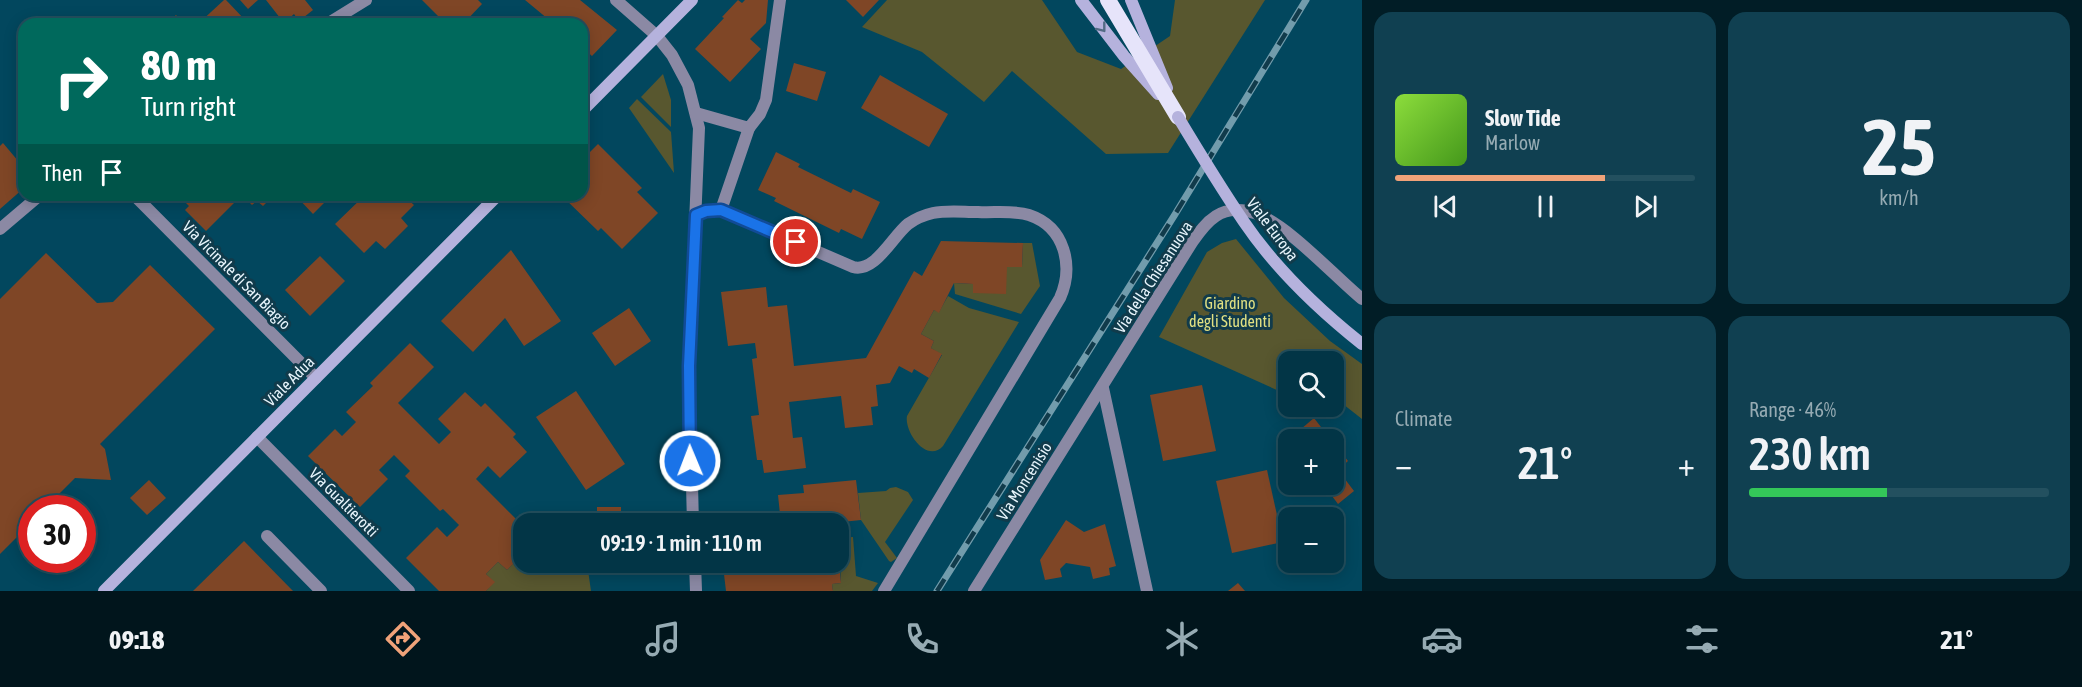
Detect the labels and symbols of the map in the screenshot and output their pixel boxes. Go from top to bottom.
one-way arrow [1095,21,1106,32]
street label: Viale Europa [1243,194,1303,265]
pin [770,216,821,267]
street label: Via Vicinale di San Biagio [179,217,295,333]
street label: Via della Chiesanuova [1110,218,1196,336]
park label: Giardino degli Studenti [1189,294,1271,331]
street label: Viale Adua [260,352,318,410]
position arrow [658,429,722,493]
street label: Via Moncenisio [993,439,1055,523]
street label: Via Gualtierotti [306,464,382,540]
speed limit sign: 30 [18,495,96,573]

